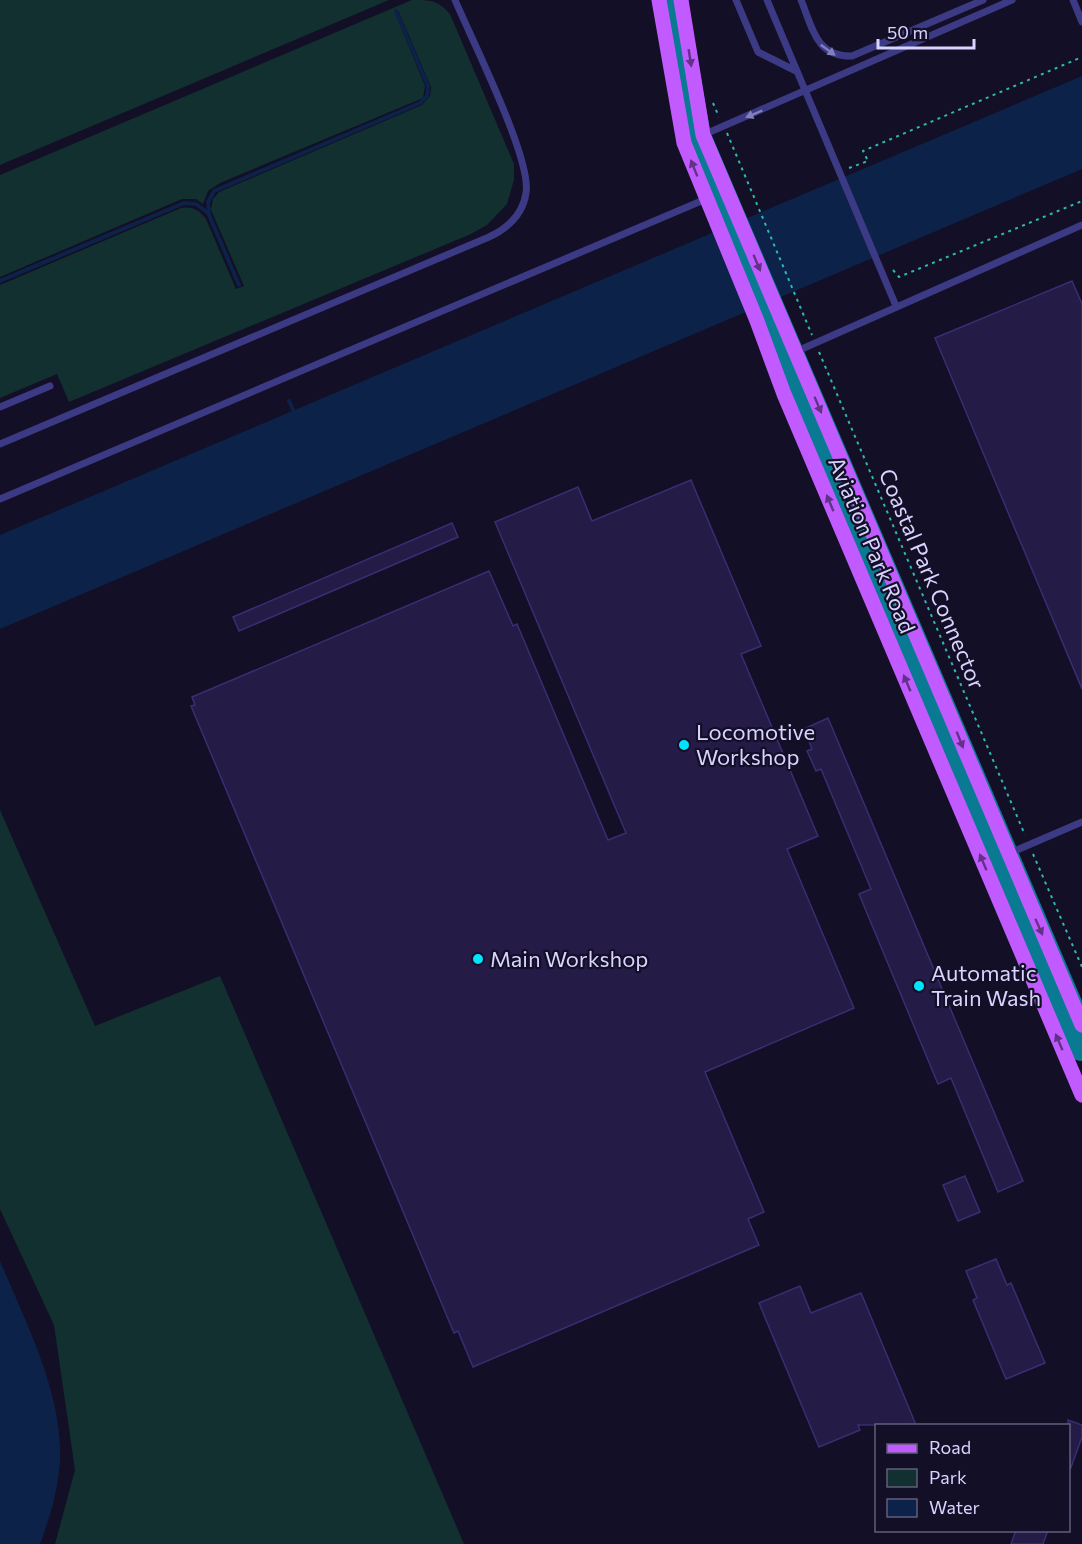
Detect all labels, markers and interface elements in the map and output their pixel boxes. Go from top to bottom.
scale bar [878,12,974,50]
text: 50 m [887,21,928,43]
one-way arrow [820,44,836,56]
one-way arrow [686,48,695,67]
one-way arrow [745,109,763,119]
one-way arrow [689,158,699,176]
one-way arrow [752,254,762,272]
one-way arrow [813,397,823,415]
street label: Aviation Park Road [823,453,922,637]
street label: Coastal Park Connector [874,464,991,693]
one-way arrow [825,494,835,512]
one-way arrow [902,674,911,691]
place label: Locomotive Workshop [696,718,815,770]
one-way arrow [955,731,965,749]
marker: Locomotive Workshop [677,738,691,752]
one-way arrow [978,854,987,871]
one-way arrow [1035,918,1044,936]
place label: Main Workshop [490,945,648,972]
marker: Main Workshop [471,952,485,966]
place label: Automatic Train Wash [931,959,1041,1011]
marker: Automatic Train Wash [912,979,926,993]
one-way arrow [1054,1032,1064,1050]
legend [875,1424,1070,1532]
text: Road [929,1436,971,1458]
text: Park [929,1466,967,1488]
text: Water [929,1496,980,1518]

